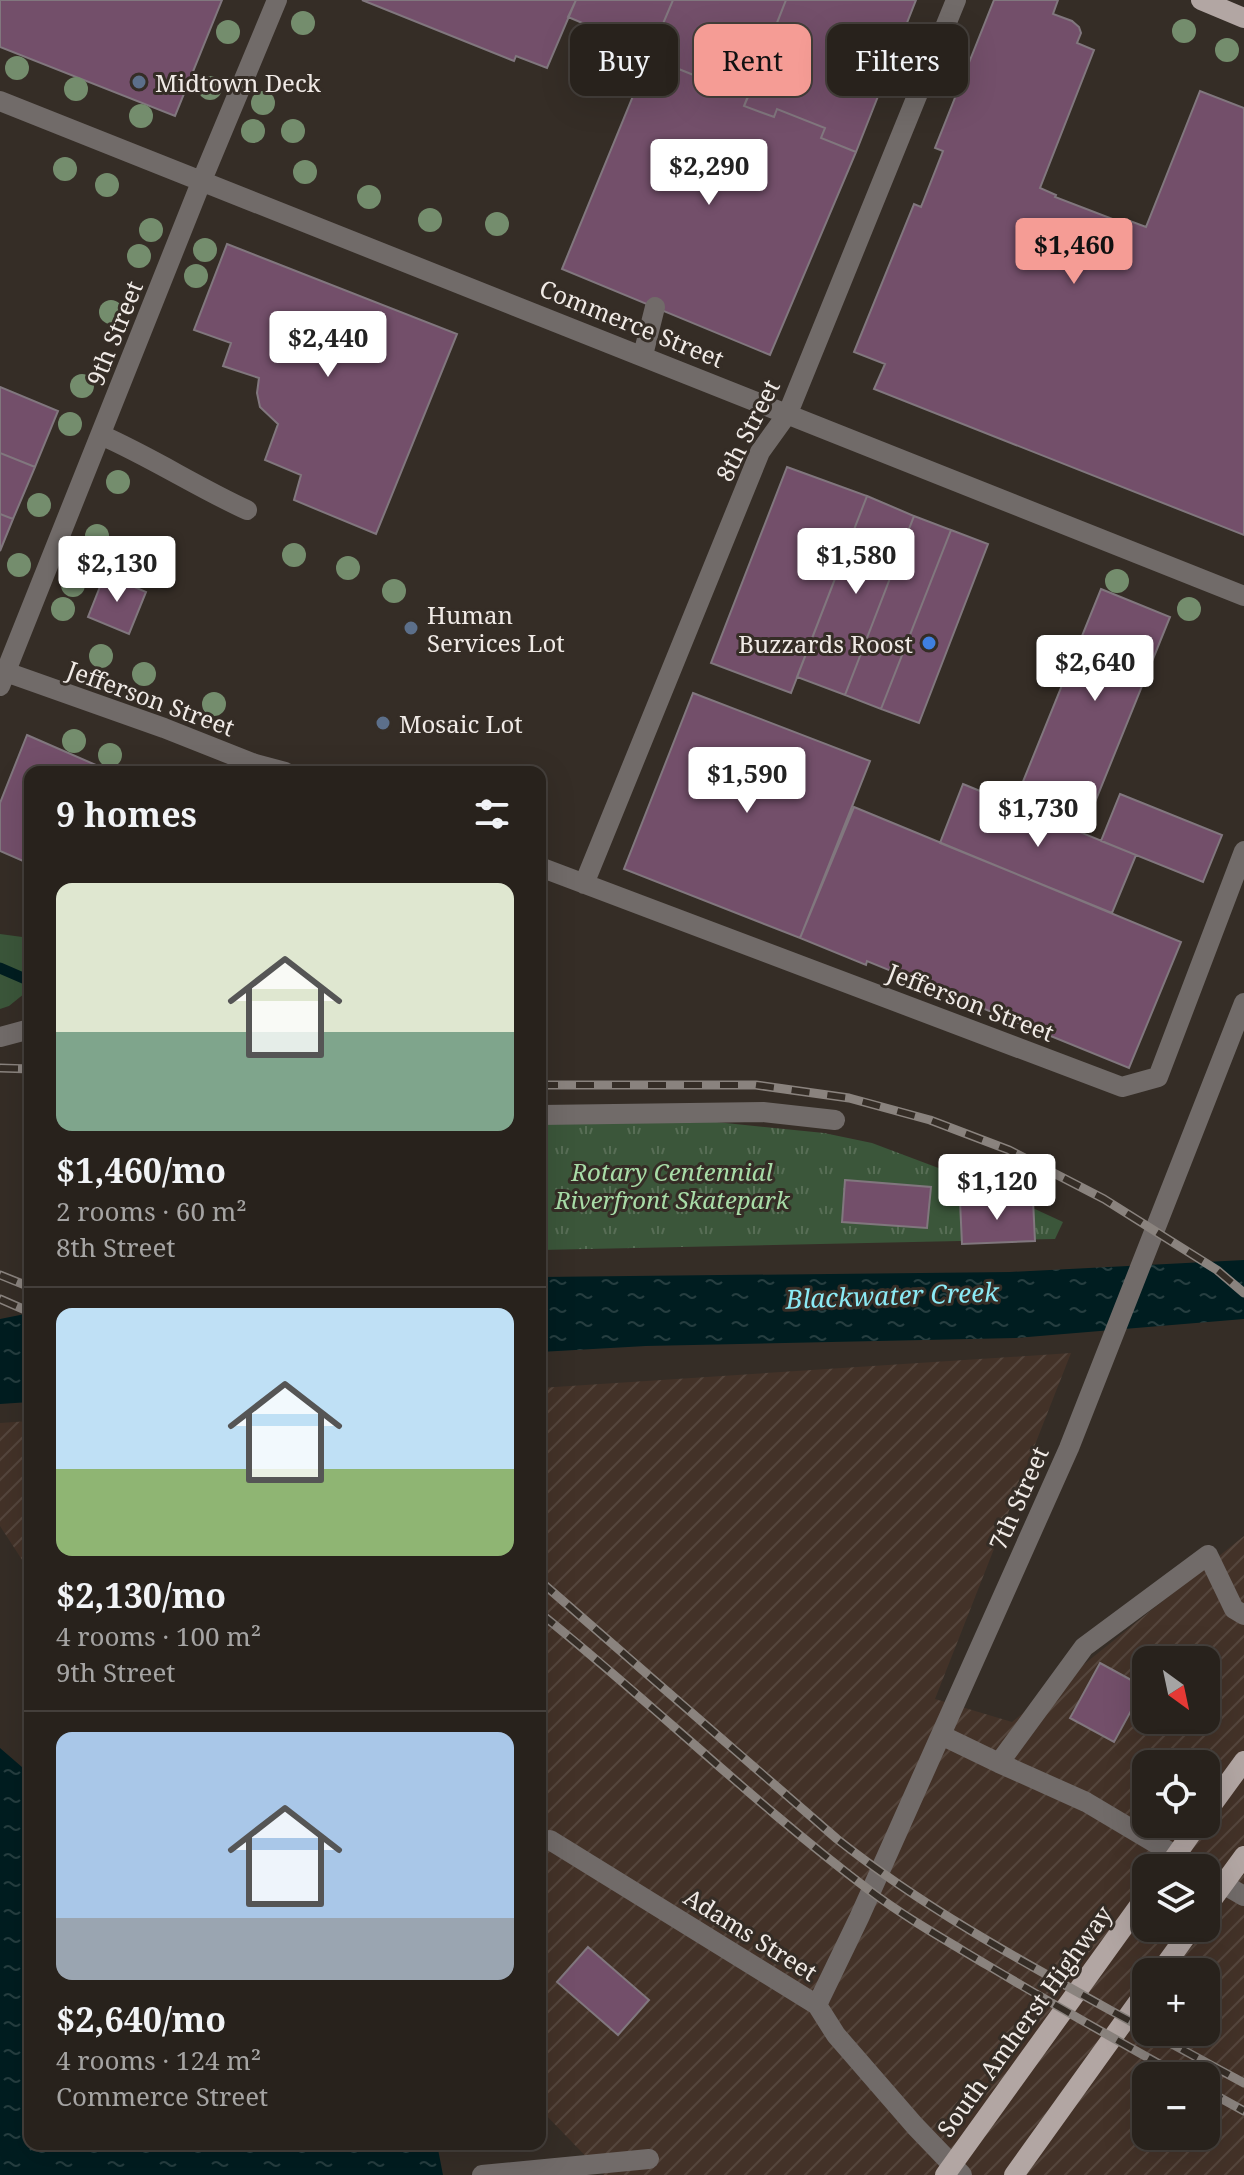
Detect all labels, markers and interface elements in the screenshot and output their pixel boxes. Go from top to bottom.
chip: Buy [570,24,678,96]
chip: Rent [694,24,811,96]
chip: Filters [827,24,968,96]
place label: Midtown Deck [155,66,322,99]
marker: Midtown Deck [130,73,148,91]
pin: $2,290 [644,139,774,207]
text: $2,290 [668,147,750,183]
pin: $1,460 [1009,218,1139,286]
text: $1,460 [1033,226,1115,262]
street label: Commerce Street [535,271,729,375]
street label: 9th Street [78,276,150,390]
pin: $2,440 [263,311,393,379]
text: $2,440 [287,319,369,355]
street label: 8th Street [707,373,787,487]
pin: $1,580 [791,528,921,596]
pin: $2,130 [52,536,182,604]
text: $1,580 [815,536,897,572]
text: $2,130 [76,544,158,580]
place label: Human Services Lot [427,598,565,659]
marker: Human Services Lot [402,619,420,637]
place label: Buzzards Roost [738,627,913,660]
marker: Buzzards Roost [920,634,938,652]
pin: $2,640 [1030,635,1160,703]
text: $2,640 [1054,643,1136,679]
street label: Jefferson Street [62,652,239,744]
place label: Mosaic Lot [399,707,523,740]
marker: Mosaic Lot [374,714,392,732]
pin: $1,590 [682,747,812,815]
text: $1,590 [706,755,788,791]
pin: $1,730 [973,781,1103,849]
text: $1,730 [997,789,1079,825]
text: 9 homes [56,791,197,837]
icon: filters [470,792,514,836]
icon: home [213,935,357,1079]
street label: Jefferson Street [882,955,1059,1049]
text: $1,460/mo [56,1147,226,1193]
pin: $1,120 [932,1154,1062,1222]
park label: Rotary Centennial Riverfront Skatepark [554,1155,791,1216]
text: $1,120 [956,1162,1038,1198]
text: 2 rooms · 60 m² [56,1193,247,1229]
text: 8th Street [56,1229,175,1265]
water label: Blackwater Creek [784,1273,1000,1317]
icon: home [213,1360,357,1504]
street label: 7th Street [980,1441,1056,1555]
text: $2,130/mo [56,1572,226,1618]
text: 4 rooms · 100 m² [56,1618,261,1654]
north arrow [1132,1646,1220,1734]
map controls [1132,1646,1220,2150]
text: 9th Street [56,1654,175,1690]
button: locate [1132,1750,1220,1838]
icon: home [213,1784,357,1928]
button: layers [1132,1854,1220,1942]
street label: Adams Street [678,1880,824,1988]
street label: South Amherst Highway [929,1898,1120,2143]
button: + [1132,1958,1220,2046]
text: $2,640/mo [56,1996,226,2042]
text: 4 rooms · 124 m² [56,2042,261,2078]
button: − [1132,2062,1220,2150]
text: Commerce Street [56,2078,268,2114]

